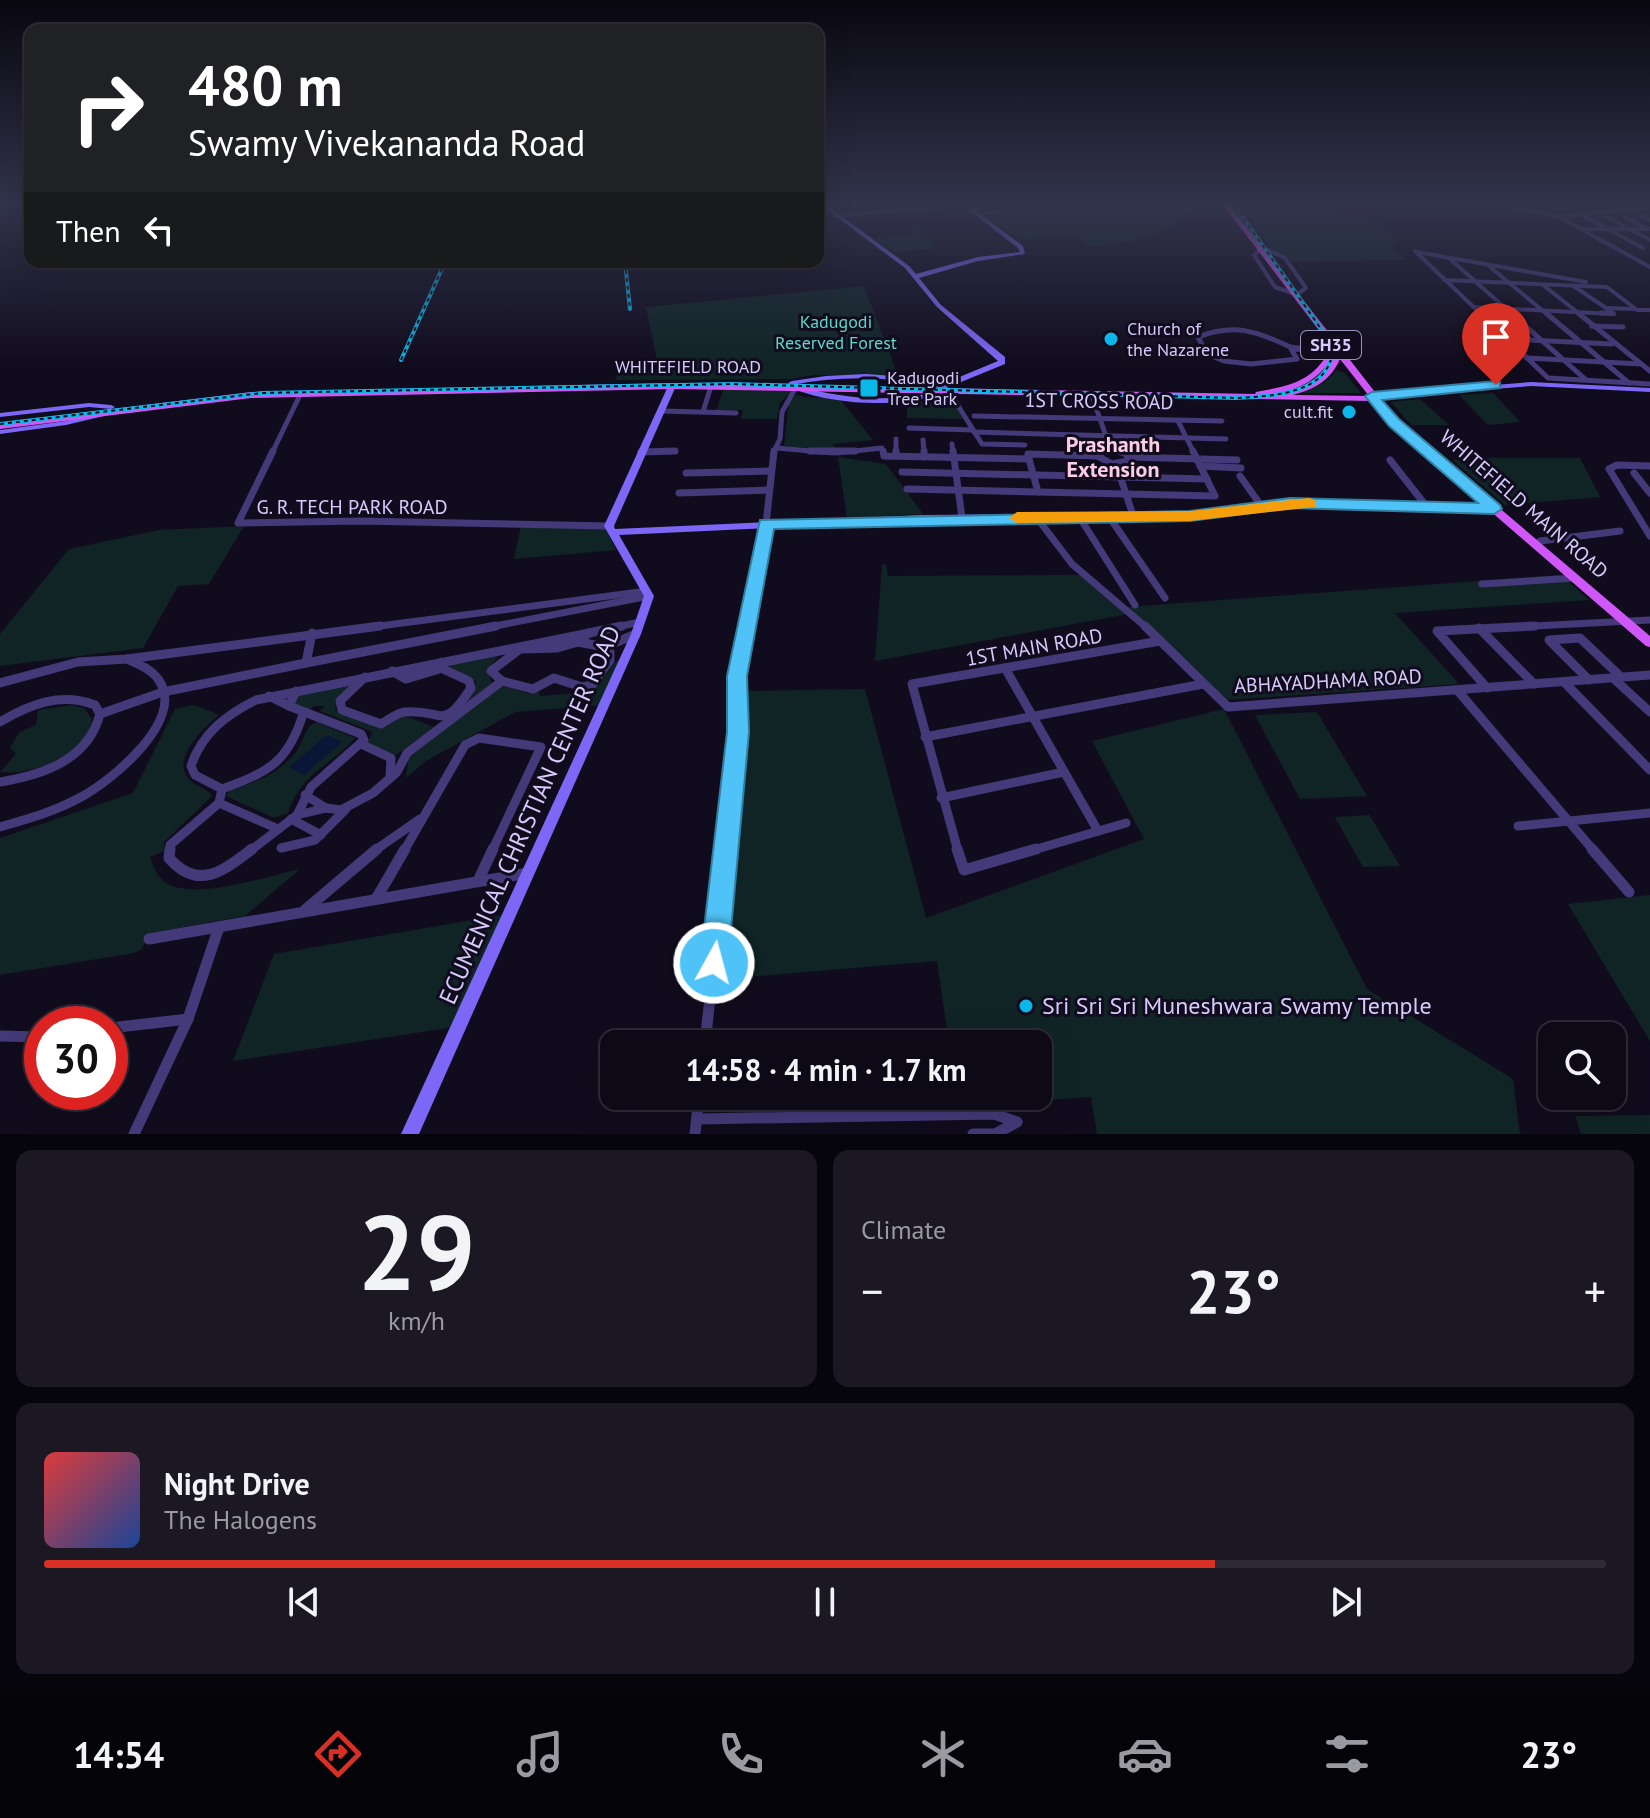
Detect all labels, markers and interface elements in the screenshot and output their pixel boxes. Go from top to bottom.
text: 480 m [188,49,343,121]
icon: right [56,56,160,160]
text: Swamy Vivekananda Road [188,119,585,166]
icon: left [137,208,181,252]
text: Then [56,211,121,250]
pin [1462,303,1530,385]
park label: Kadugodi Reserved Forest [775,310,897,354]
icon: arrive [1474,315,1518,359]
place label: Church of the Nazarene [1127,317,1229,361]
marker: Church of the Nazarene [1102,330,1120,348]
road number: SH35 [1301,331,1361,359]
street label: WHITEFIELD ROAD [615,355,761,378]
place label: Kadugodi Tree Park [887,366,960,410]
marker: Kadugodi Tree Park [858,377,880,399]
street label: 1ST CROSS ROAD [1024,387,1174,415]
place label: cult.fit [1284,400,1333,423]
marker: cult.fit [1340,403,1358,421]
street label: WHITEFIELD MAIN ROAD [1435,424,1613,584]
district label: Prashanth Extension [1066,430,1160,483]
street label: G. R. TECH PARK ROAD [256,494,448,520]
street label: ECUMENICAL CHRISTIAN CENTER ROAD [432,621,627,1009]
street label: 1ST MAIN ROAD [964,622,1104,672]
street label: ABHAYADHAMA ROAD [1233,663,1423,699]
position arrow [672,921,756,1005]
place label: Sri Sri Sri Muneshwara Swamy Temple [1042,990,1432,1021]
marker: Sri Sri Sri Muneshwara Swamy Temple [1017,997,1035,1015]
speed limit sign: 30 [24,1006,128,1110]
map controls [1538,1022,1626,1110]
button: search [1538,1022,1626,1110]
text: 14:58 · 4 min · 1.7 km [685,1050,967,1089]
text: 29 [358,1184,475,1319]
text: Climate [861,1213,946,1246]
text: 23° [1186,1252,1281,1330]
text: − [861,1262,883,1319]
text: + [1584,1262,1606,1319]
text: km/h [388,1304,445,1337]
text: Night Drive [164,1464,310,1503]
text: The Halogens [164,1503,317,1536]
icon: previous [282,1580,326,1624]
icon: pause [803,1580,847,1624]
icon: next [1324,1580,1368,1624]
icon: directions [310,1726,366,1782]
icon: music [512,1726,568,1782]
icon: phone [713,1726,769,1782]
icon: climate [915,1726,971,1782]
icon: car [1117,1726,1173,1782]
icon: filters [1319,1726,1375,1782]
text: 14:54 [73,1731,164,1778]
text: 23° [1520,1731,1577,1778]

